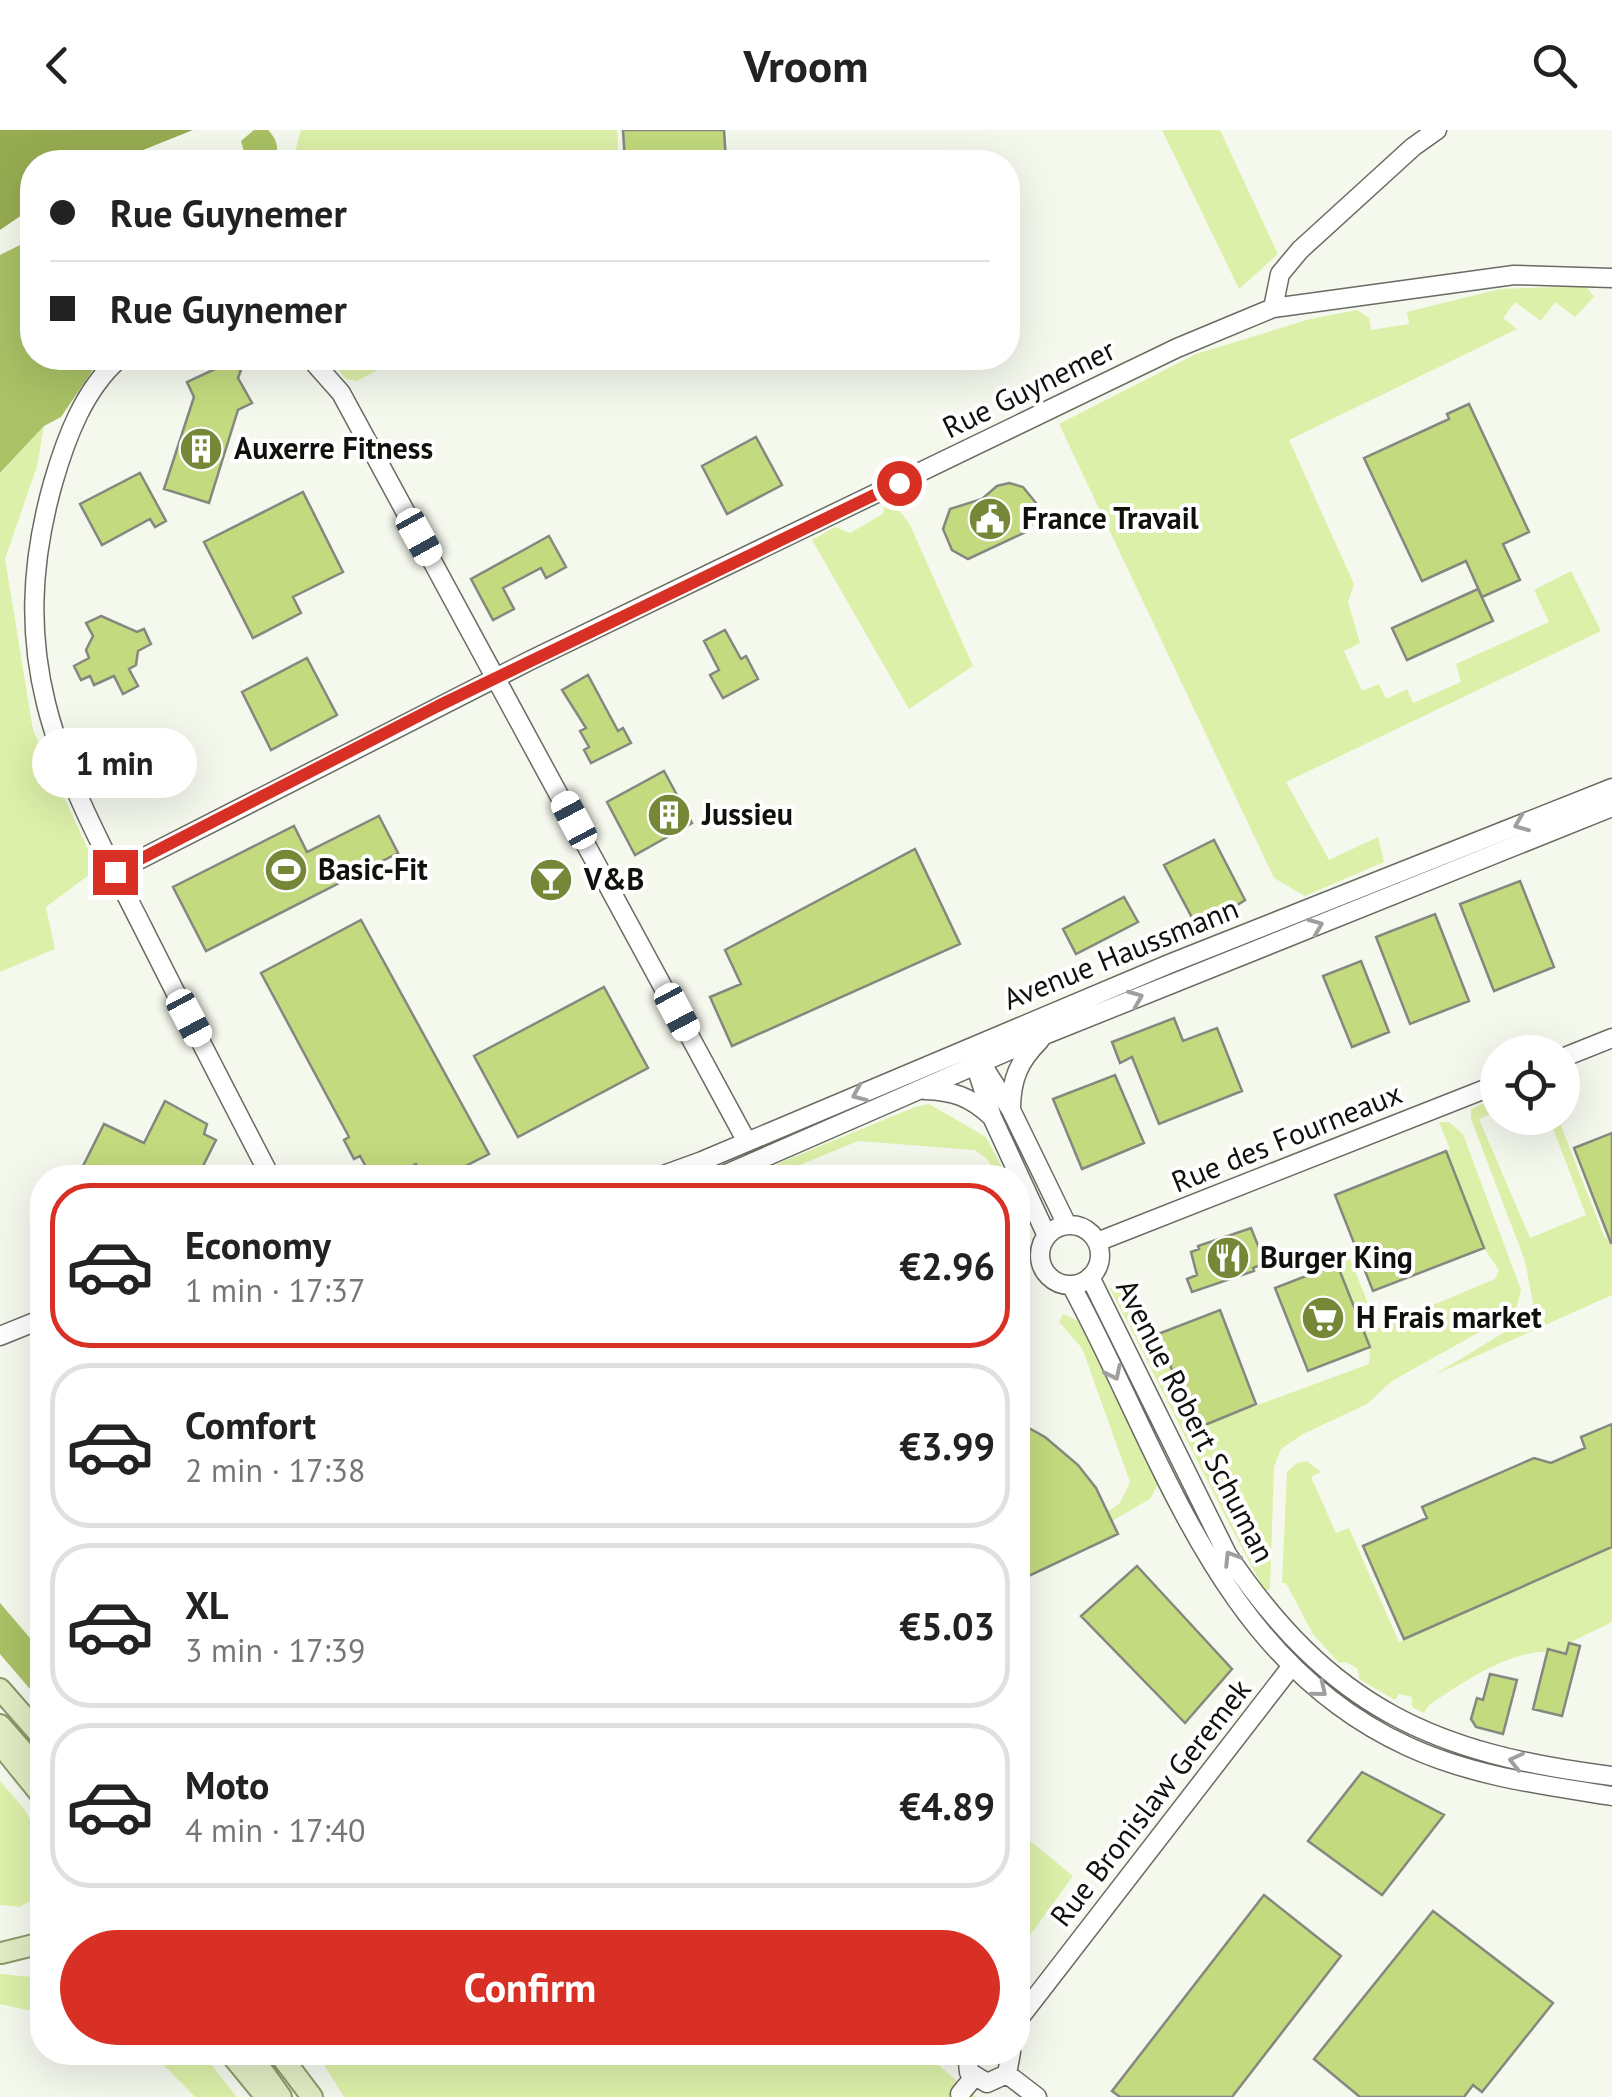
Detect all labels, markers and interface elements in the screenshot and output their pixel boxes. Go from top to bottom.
text: Vroom [744,36,868,94]
icon: back [30,38,85,93]
icon: search [1527,38,1582,93]
text: Rue Guynemer [110,188,347,237]
text: Rue Guynemer [110,284,347,333]
street label: Rue Guynemer [936,329,1121,446]
building icon: Auxerre Fitness [178,426,224,472]
place label: Auxerre Fitness [234,428,433,467]
route start [877,461,922,506]
public building icon: France Travail [967,496,1013,542]
place label: France Travail [1022,498,1199,537]
car [391,503,447,571]
callout: 1 min [32,727,198,797]
text: 1 min [75,742,154,784]
car [547,786,601,854]
building icon: Jussieu [646,792,692,838]
place label: Jussieu [701,794,793,833]
one-way arrow [1514,813,1531,833]
sports icon: Basic-Fit [263,847,309,893]
place label: Basic-Fit [318,849,428,888]
route end [93,850,138,895]
bar icon: V&B [528,857,574,903]
place label: V&B [583,859,644,898]
street label: Avenue Haussmann [997,888,1244,1018]
one-way arrow [1306,917,1324,937]
car [650,978,704,1046]
car [162,984,216,1052]
one-way arrow [1126,989,1144,1009]
map controls [1480,1035,1580,1135]
button: locate [1480,1035,1580,1135]
street label: Rue des Fourneaux [1166,1073,1407,1201]
one-way arrow [851,1082,869,1102]
text: Economy [185,1220,331,1269]
icon: car [65,1221,155,1311]
restaurant icon: Burger King [1205,1235,1251,1281]
place label: Burger King [1260,1237,1413,1276]
text: €2.96 [899,1241,995,1290]
text: 1 min · 17:37 [185,1269,365,1311]
street label: Avenue Robert Schuman [1108,1272,1285,1568]
supermarket icon: H Frais market [1300,1295,1346,1341]
place label: H Frais market [1356,1297,1542,1336]
one-way arrow [1102,1363,1122,1381]
text: Comfort [185,1400,316,1449]
icon: car [65,1401,155,1491]
text: €3.99 [899,1421,995,1470]
text: 2 min · 17:38 [185,1449,365,1491]
one-way arrow [1224,1551,1243,1569]
text: XL [185,1580,229,1629]
icon: car [65,1581,155,1671]
text: €5.03 [899,1601,995,1650]
text: 3 min · 17:39 [185,1629,365,1671]
street label: Rue Bronislaw Geremek [1041,1670,1259,1934]
one-way arrow [1309,1678,1327,1696]
one-way arrow [1508,1752,1525,1773]
text: Moto [185,1760,269,1809]
icon: car [65,1761,155,1851]
text: €4.89 [899,1781,995,1830]
text: 4 min · 17:40 [185,1809,365,1851]
button: Confirm [60,1930,1000,2045]

